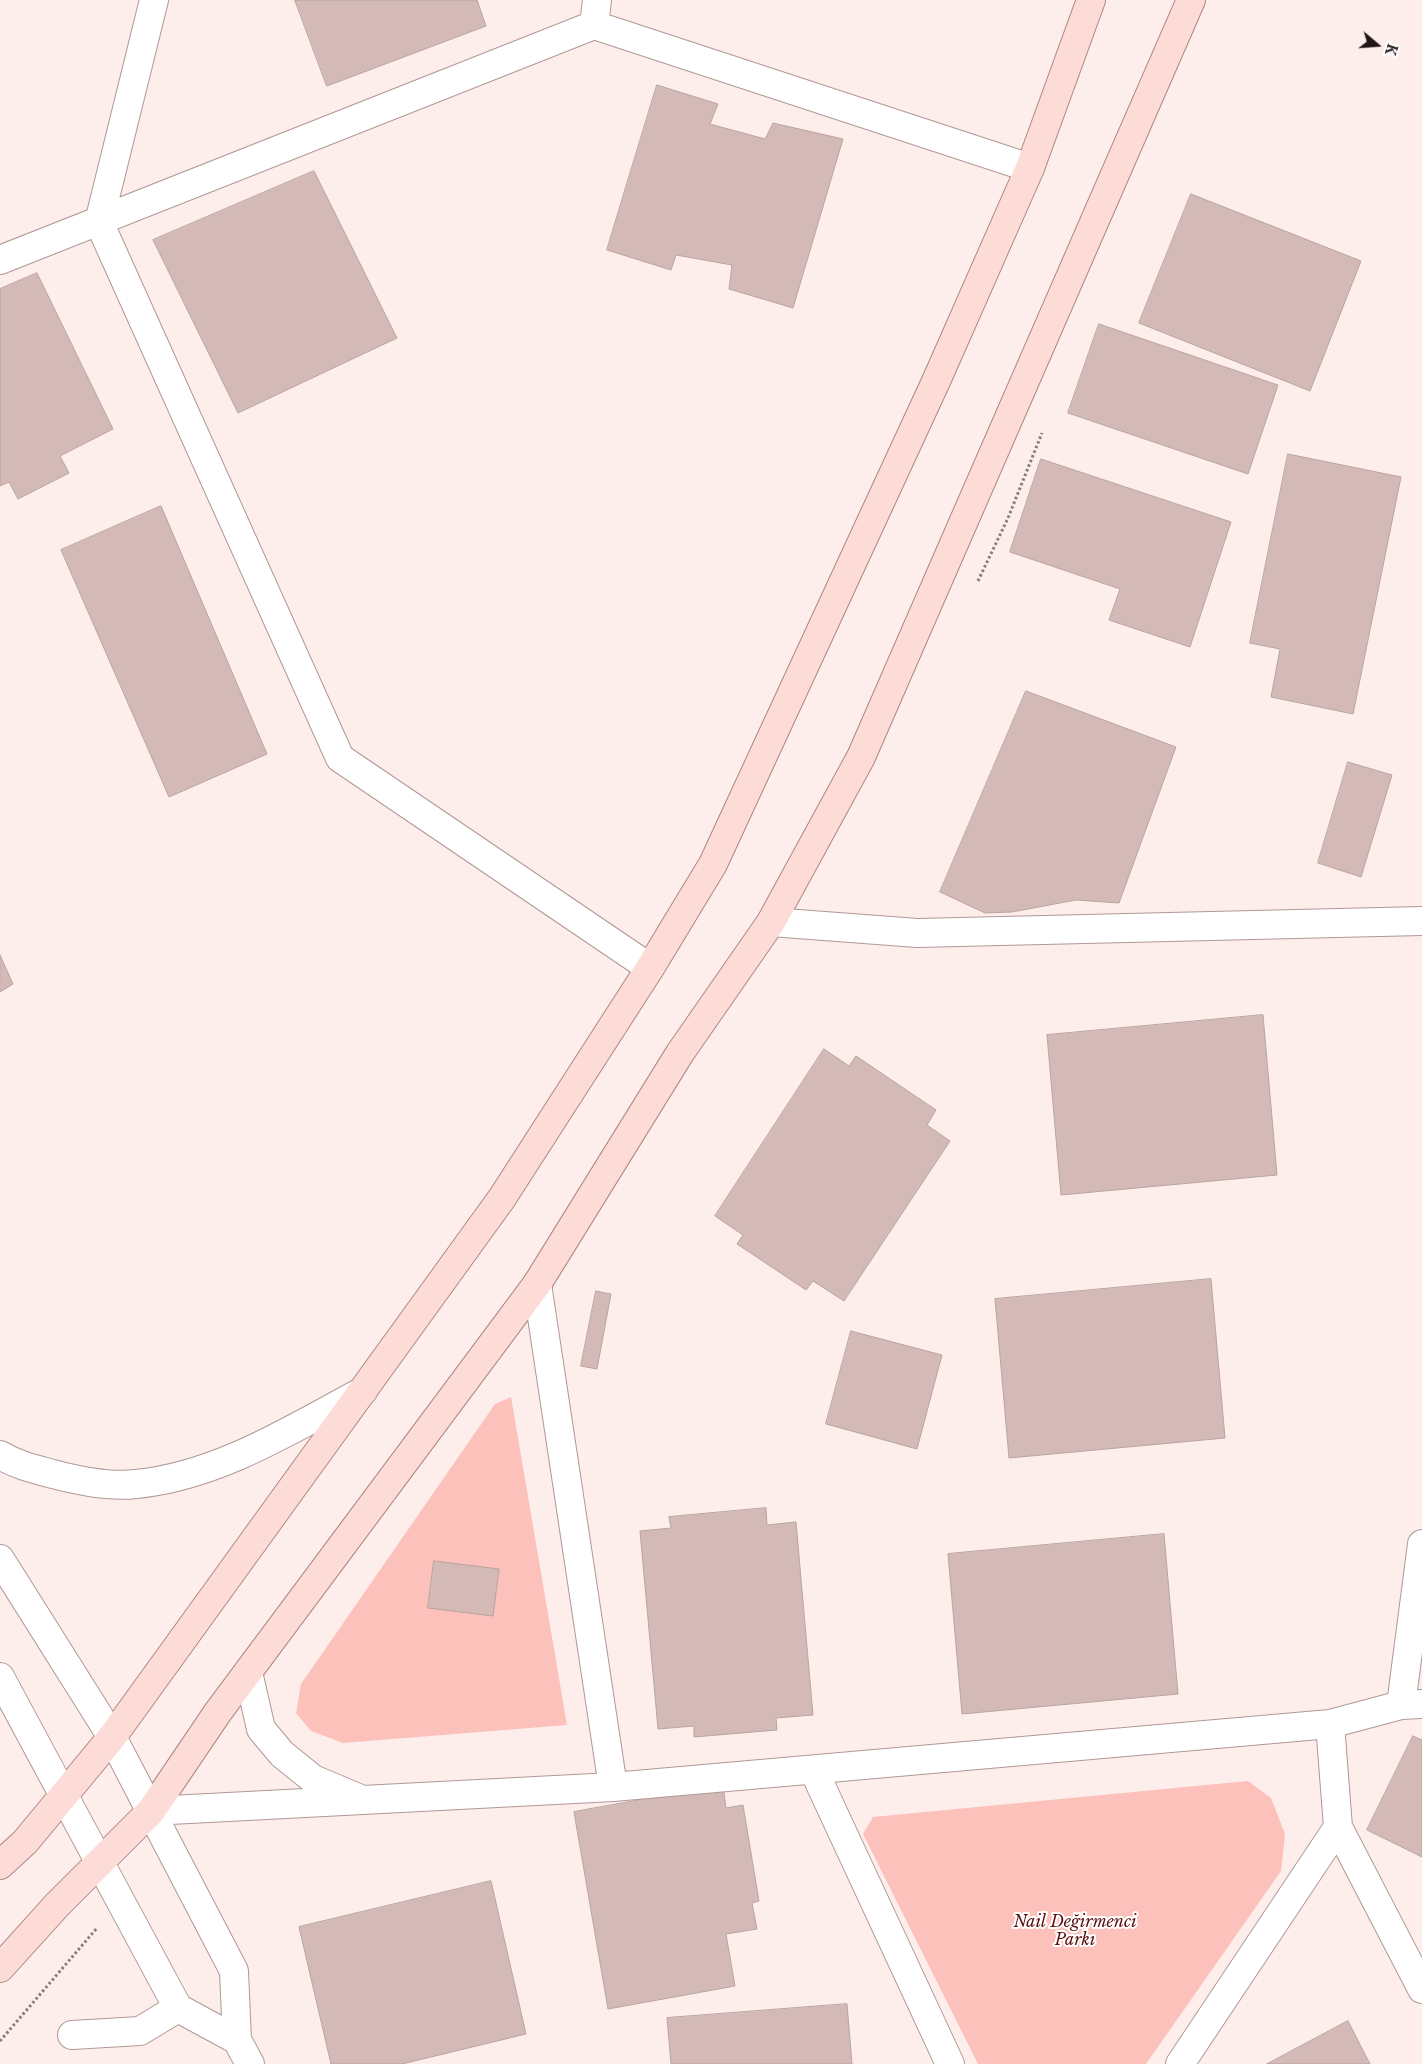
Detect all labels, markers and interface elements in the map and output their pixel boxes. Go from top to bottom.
north arrow [1352,20,1402,70]
text: K [1381,41,1402,58]
park label: Nail Değirmenci Parkı [1014,1912,1136,1950]

